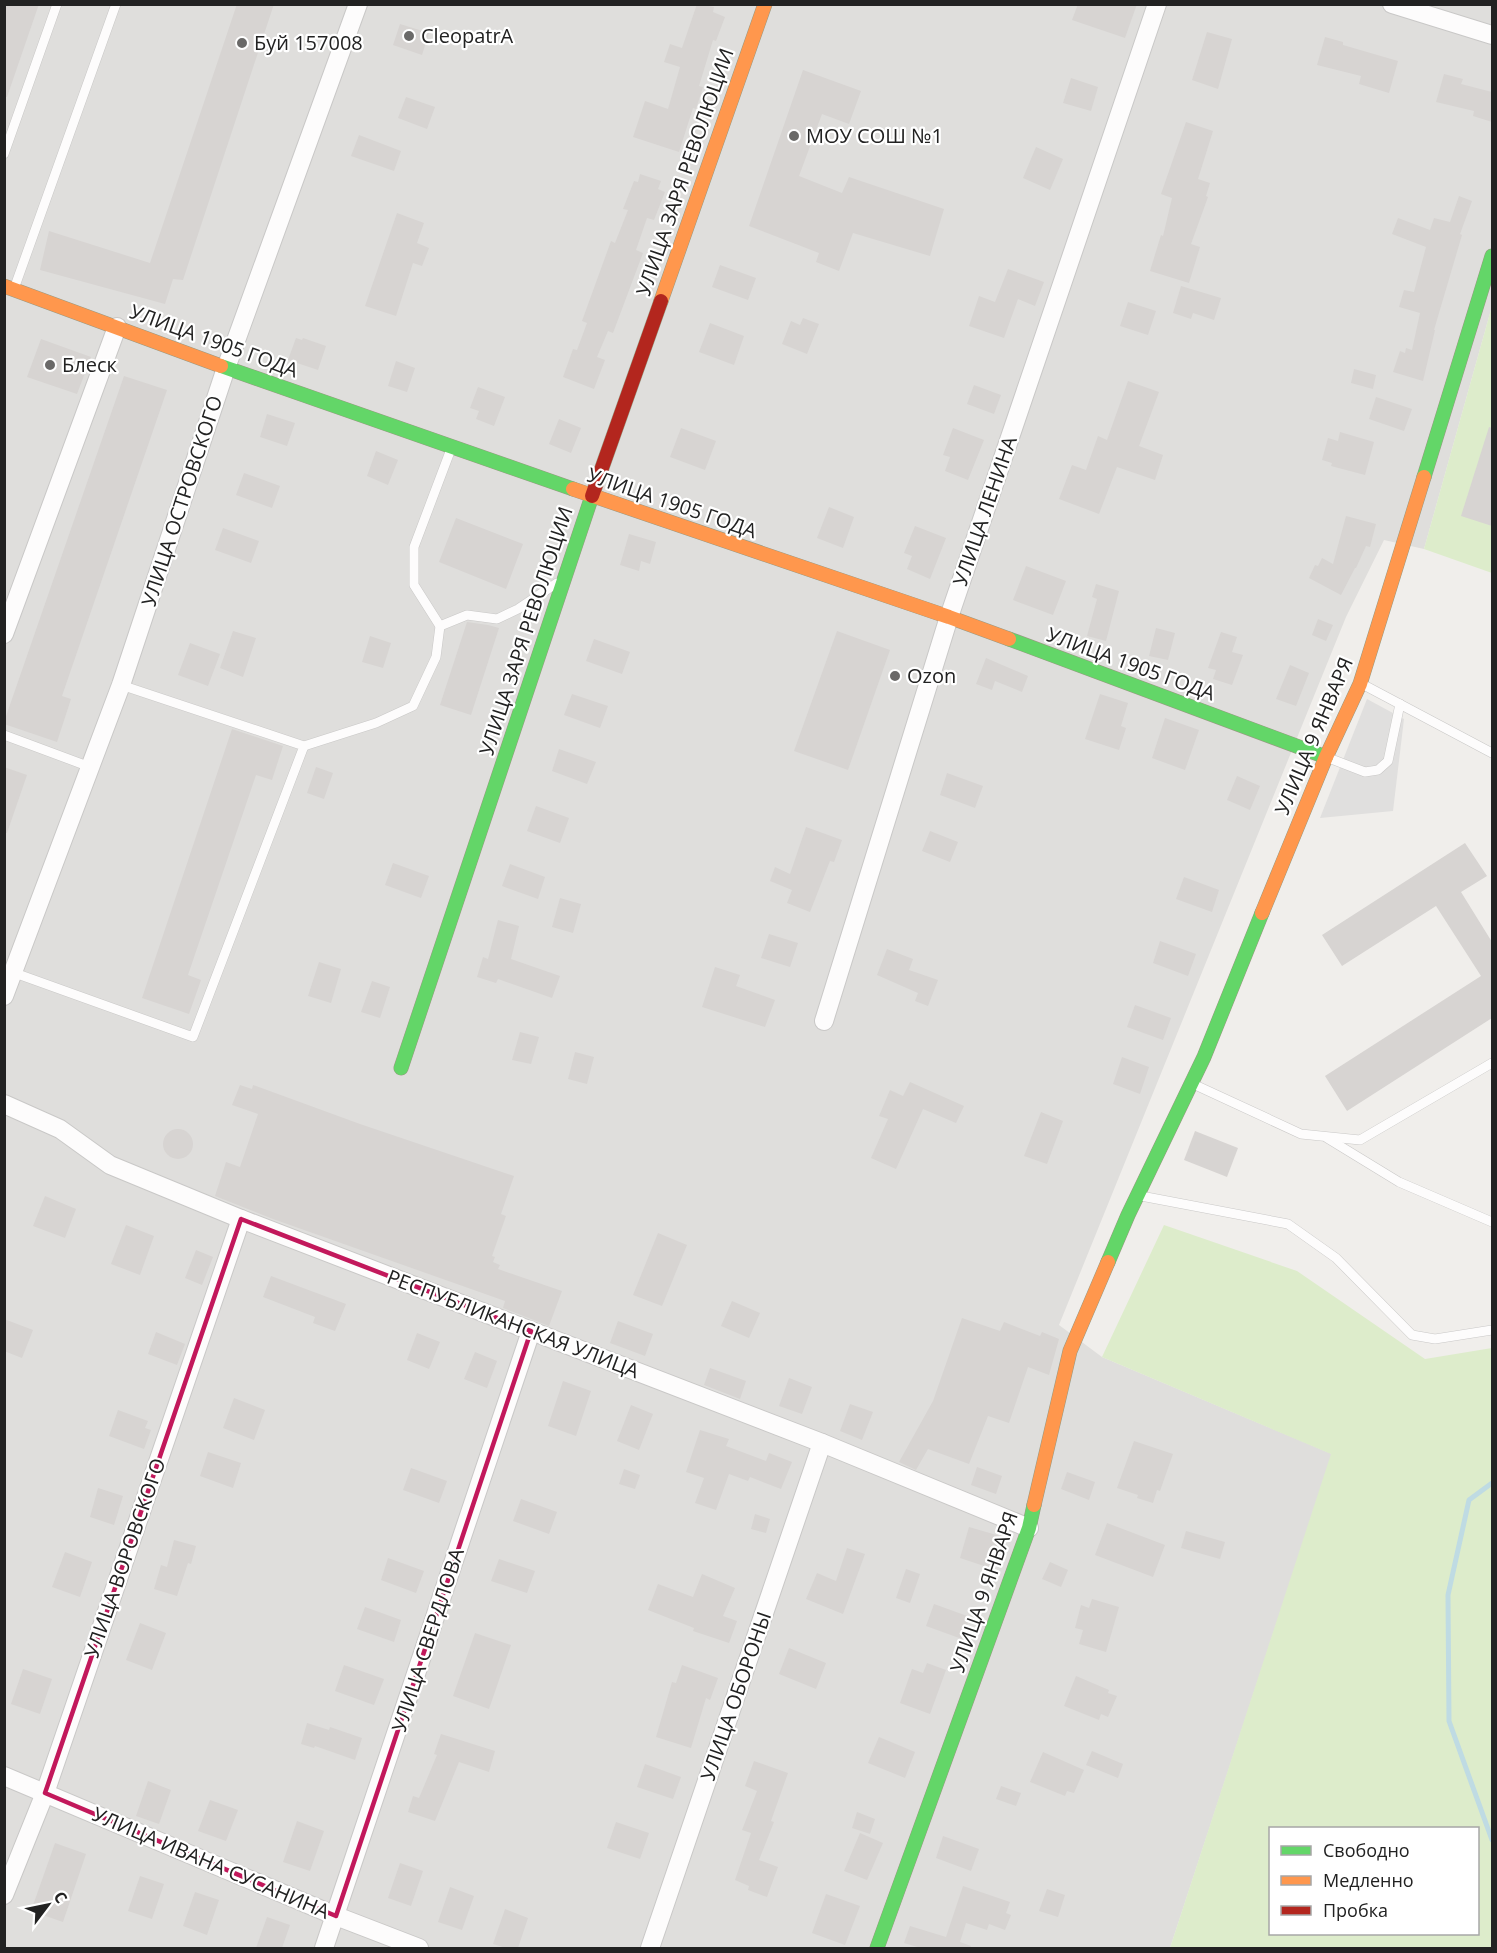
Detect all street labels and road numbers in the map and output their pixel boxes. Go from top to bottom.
street label: УЛИЦА ЗАРЯ РЕВОЛЮЦИИ [629,44,740,299]
street label: УЛИЦА 1905 ГОДА [126,298,302,384]
street label: УЛИЦА ОСТРОВСКОГО [135,392,228,610]
street label: УЛИЦА ЛЕНИНА [946,432,1023,589]
street label: УЛИЦА 1905 ГОДА [584,461,761,544]
street label: УЛИЦА ЗАРЯ РЕВОЛЮЦИИ [472,503,579,759]
street label: УЛИЦА 1905 ГОДА [1043,621,1219,707]
street label: УЛИЦА 9 ЯНВАРЯ [1268,653,1359,819]
street label: РЕСПУБЛИКАНСКАЯ УЛИЦА [383,1263,643,1384]
street label: УЛИЦА ВОРОВСКОГО [78,1454,171,1661]
street label: УЛИЦА 9 ЯНВАРЯ [943,1508,1024,1676]
street label: УЛИЦА СВЕРДЛОВА [385,1544,470,1735]
street label: УЛИЦА ОБОРОНЫ [694,1608,777,1784]
street label: УЛИЦА ИВАНА СУСАНИНА [89,1800,334,1925]

